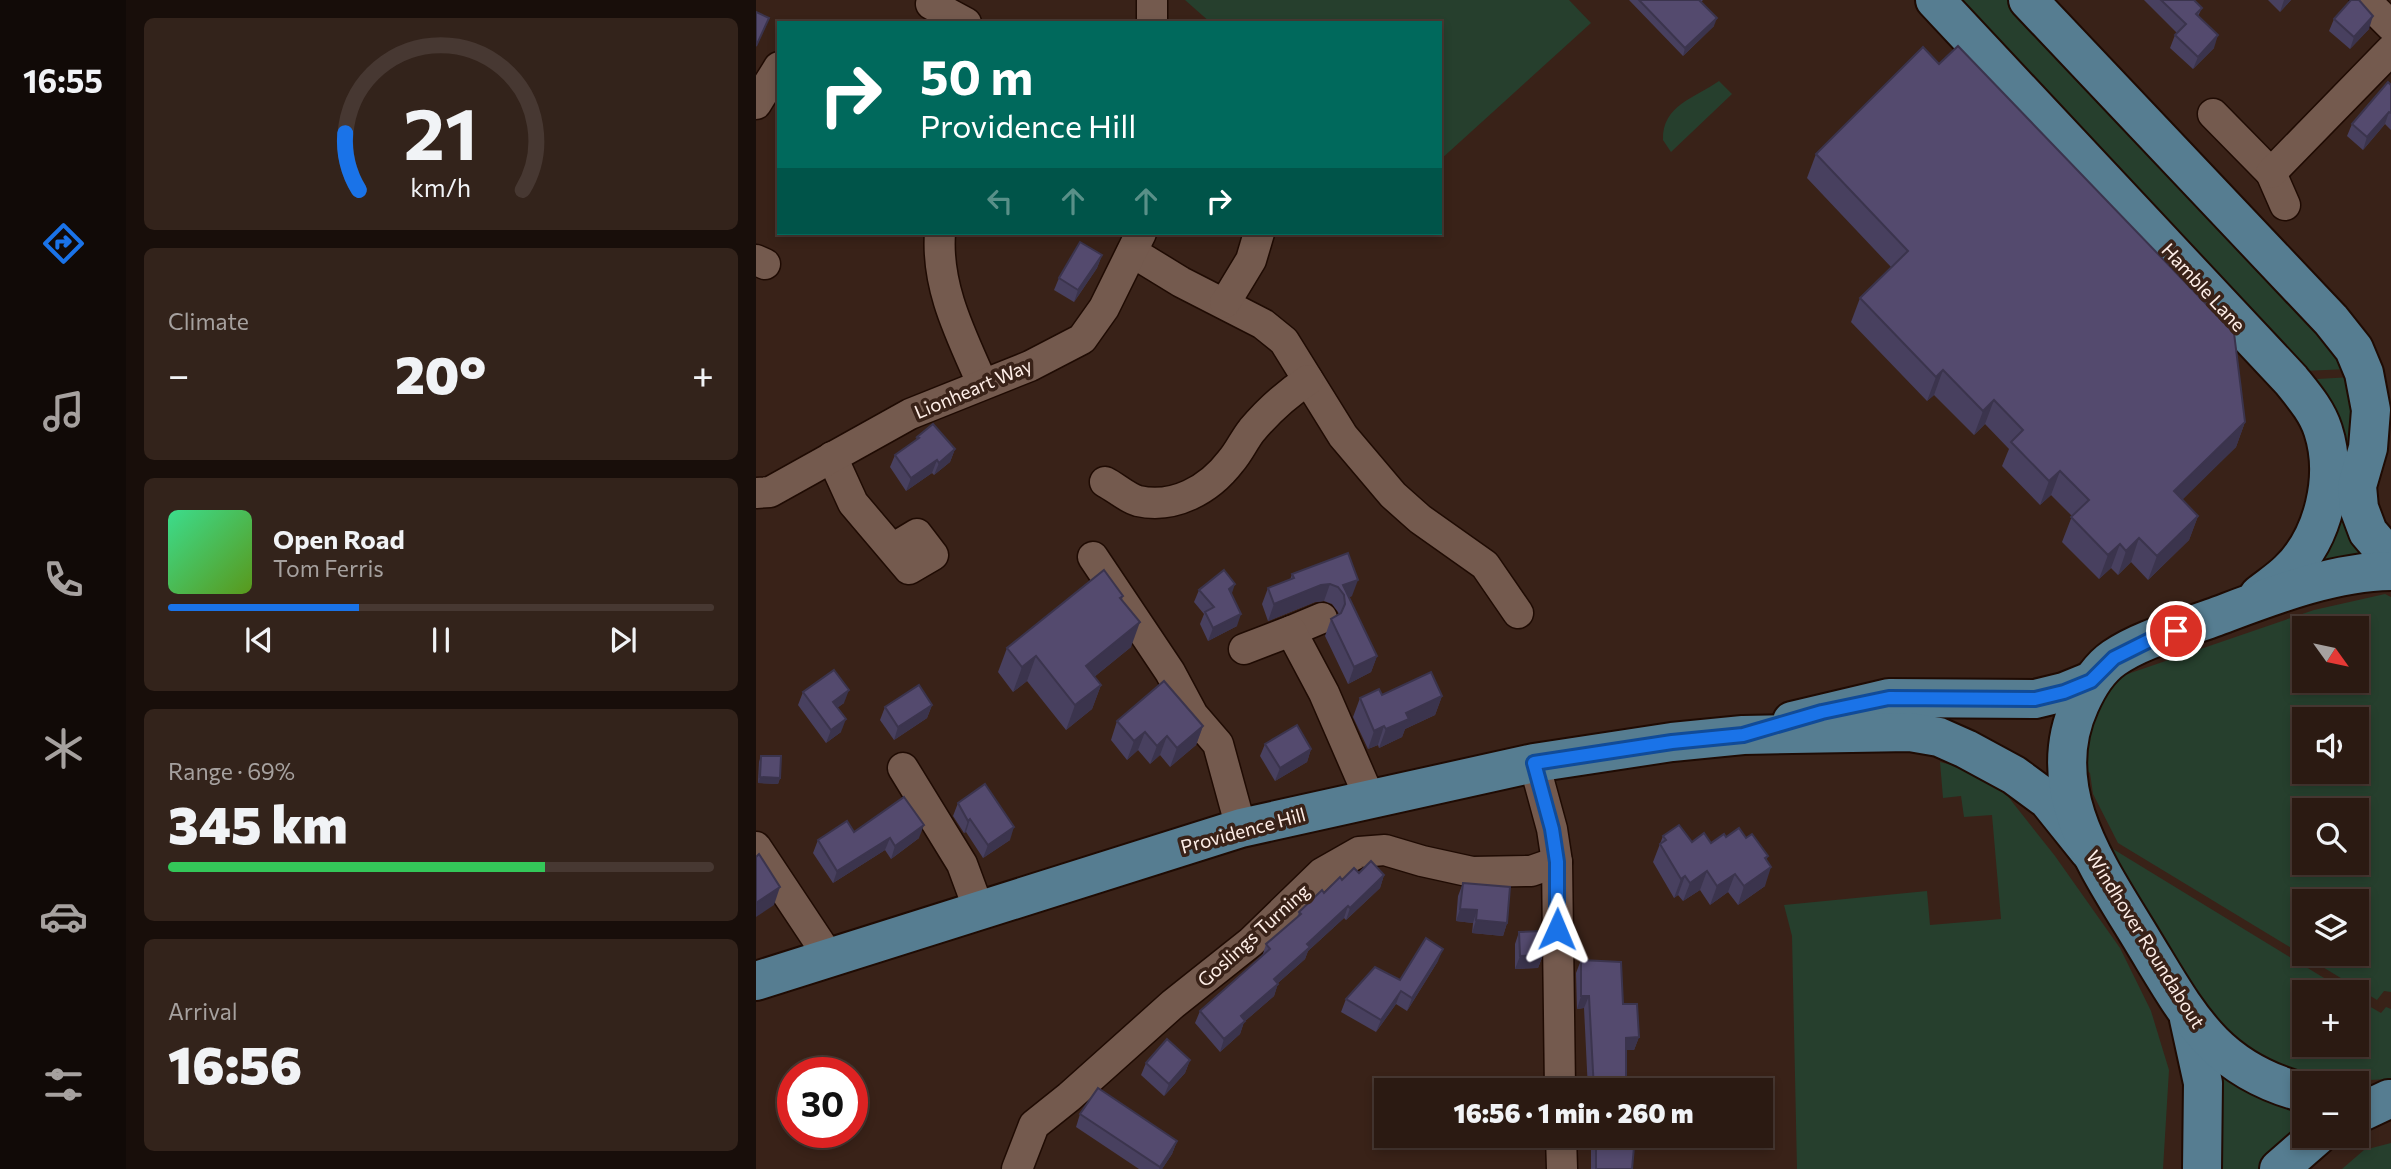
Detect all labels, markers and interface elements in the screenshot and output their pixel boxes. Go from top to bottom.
text: 50 m [920,45,1033,105]
icon: right [805,49,896,140]
text: 16:55 [23,60,103,100]
text: 21 [404,86,478,175]
text: Providence Hill [920,105,1137,145]
text: km/h [411,172,471,202]
icon: left [981,182,1019,220]
icon: ahead [1054,182,1092,220]
icon: ahead [1127,182,1165,220]
icon: right [1200,182,1238,220]
icon: directions [39,219,88,268]
street label: Hamble Lane [2157,238,2251,336]
text: Climate [168,307,249,335]
text: 20° [395,341,486,405]
text: − [168,350,190,397]
text: + [692,350,714,397]
street label: Lionheart Way [911,353,1036,423]
icon: music [39,387,88,436]
text: Open Road [273,523,405,554]
text: Tom Ferris [273,554,384,582]
icon: phone [39,555,88,604]
pin [2146,601,2206,661]
icon: arrive [2157,612,2195,650]
north arrow [2292,616,2370,693]
map controls [2292,616,2369,1148]
icon: previous [240,621,278,659]
icon: pause [422,621,460,659]
icon: next [604,621,642,659]
button: sound [2292,707,2369,784]
icon: climate [39,724,88,773]
text: Range · 69% [168,757,295,785]
text: 345 km [168,791,348,855]
button: search [2292,798,2369,875]
street label: Providence Hill [1178,802,1308,858]
street label: Windhover Roundabout [2082,846,2210,1032]
street label: Goslings Turning [1192,879,1314,991]
button: layers [2292,889,2369,966]
icon: car [39,892,88,941]
position arrow [1520,892,1594,966]
button: + [2292,980,2369,1057]
text: Arrival [168,997,238,1025]
text: 16:56 [168,1031,302,1095]
speed limit sign: 30 [777,1057,868,1148]
icon: filters [39,1060,88,1109]
button: − [2292,1071,2369,1148]
text: 16:56 · 1 min · 260 m [1454,1097,1693,1128]

